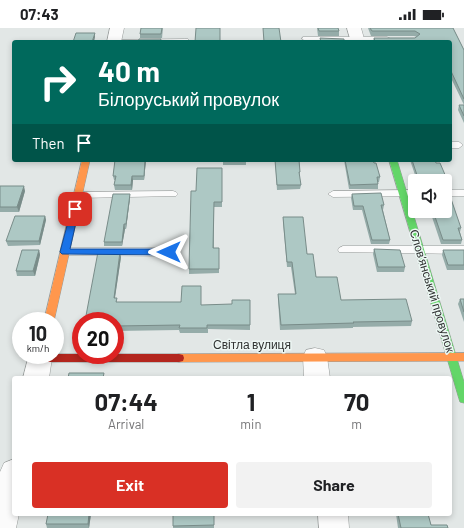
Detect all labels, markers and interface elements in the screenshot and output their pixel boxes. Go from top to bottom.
text: 07:43 [20,5,59,23]
text: 40 m [98,54,160,88]
icon: right [32,56,84,108]
text: Білоруський провулок [98,88,279,110]
icon: arrive [73,132,95,154]
text: Then [32,134,65,152]
map controls [408,174,452,218]
button: sound [408,174,452,218]
pin [58,192,92,226]
icon: arrive [64,198,86,220]
street label: Слов’янський провулок [407,228,459,355]
position arrow [148,231,190,273]
speed limit sign: 20 [72,312,124,364]
text: 10 [29,321,47,345]
street label: Світла вулиця [213,337,291,352]
text: km/h [27,342,49,354]
text: 07:44 [94,387,158,416]
text: 1 [247,387,255,416]
text: 70 [344,387,370,416]
text: Arrival [108,416,144,432]
text: min [240,416,261,432]
text: m [351,416,362,432]
button: Exit [32,462,228,508]
button: Share [236,462,432,508]

